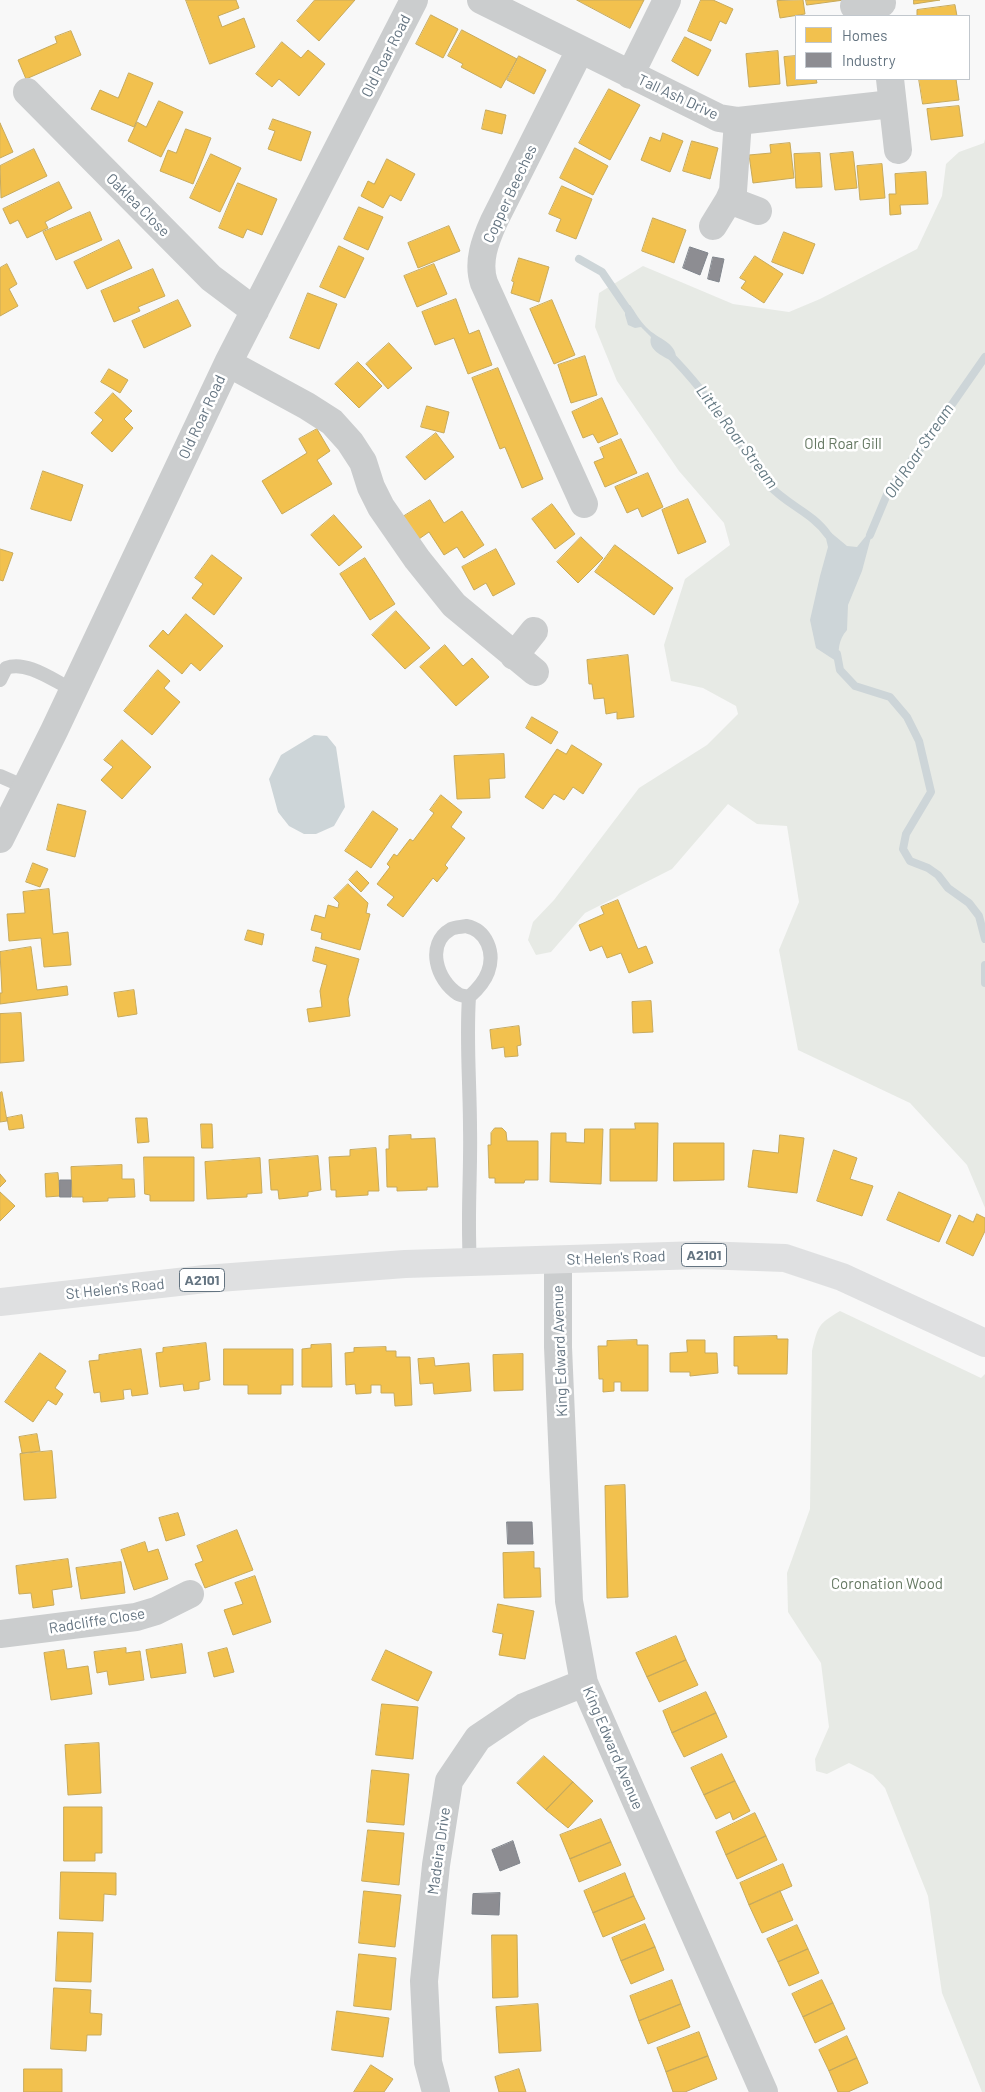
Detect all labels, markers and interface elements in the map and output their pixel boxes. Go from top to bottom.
street label: Old Roar Road [357,12,415,100]
legend [795,15,970,80]
text: Homes [842,26,887,44]
text: Industry [842,51,896,69]
street label: Tall Ash Drive [635,71,721,123]
street label: Copper Beeches [479,142,541,246]
street label: Oaklea Close [103,170,173,240]
street label: Old Roar Road [175,372,229,462]
water label: Little Roar Stream [692,382,782,492]
water label: Old Roar Stream [880,400,958,502]
park label: Old Roar Gill [804,435,882,453]
road number: A2101 [682,1244,726,1266]
street label: St Helen's Road [566,1247,666,1269]
road number: A2101 [180,1268,224,1292]
street label: St Helen's Road [65,1275,165,1303]
street label: King Edward Avenue [549,1285,571,1417]
park label: Coronation Wood [831,1575,943,1593]
street label: Radcliffe Close [48,1605,146,1637]
street label: King Edward Avenue [579,1684,647,1812]
street label: Madeira Drive [424,1806,454,1896]

